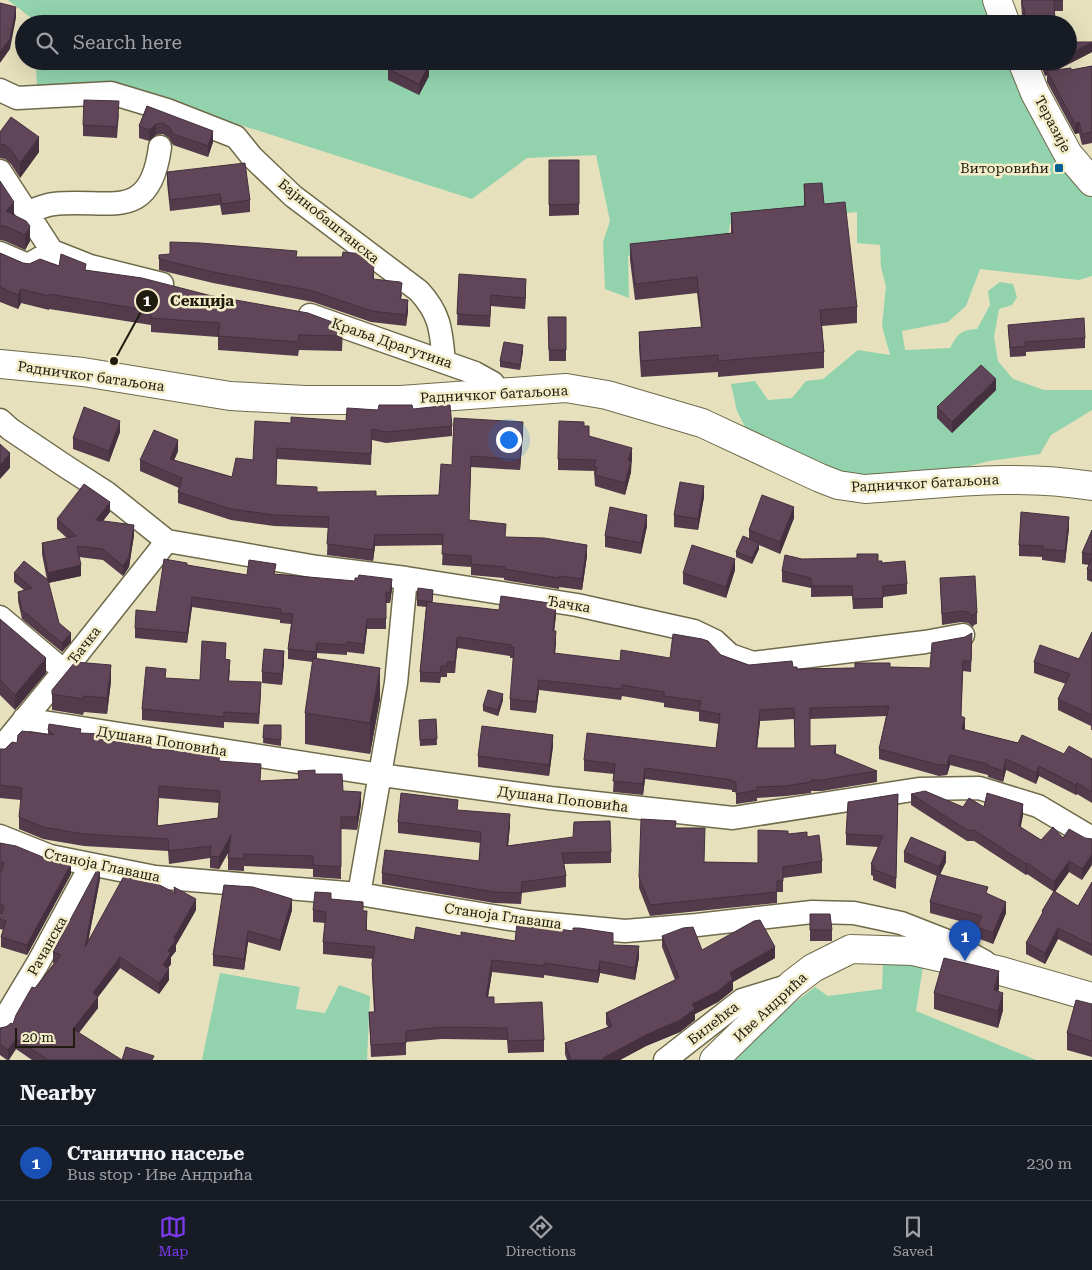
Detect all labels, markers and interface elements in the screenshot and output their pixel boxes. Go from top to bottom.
search box [15,15,1077,70]
icon: search [33,29,61,57]
text: Search here [73,31,182,54]
street label: Теразије [1032,93,1075,155]
place label: Виторовићи [960,160,1049,176]
marker: Виторовићи [1053,162,1065,174]
street label: Бајинобаштанска [275,175,383,267]
callout: Секција [135,286,244,316]
text: 1 [143,292,152,310]
text: Секција [170,292,234,310]
street label: Краља Драгутина [330,315,455,371]
street label: Радничког батаљона [16,358,166,394]
street label: Радничког батаљона [420,382,569,406]
your location [496,427,522,453]
street label: Радничког батаљона [851,471,1000,495]
street label: Ђачка [546,592,592,616]
street label: Ђачка [64,623,104,667]
street label: Душана Поповића [96,723,229,759]
street label: Душана Поповића [497,783,630,815]
street label: Станоја Главаша [42,845,162,885]
street label: Станоја Главаша [443,900,563,932]
street label: Рачанска [24,913,70,978]
pin: 1 [949,920,981,961]
street label: Иве Андрића [730,969,810,1045]
street label: Билећка [684,998,742,1048]
scale bar [15,1025,75,1048]
text: 20 m [22,1029,54,1045]
text: Nearby [20,1081,96,1105]
text: Станично насеље [67,1142,244,1165]
text: 1 [32,1154,40,1173]
text: 230 m [1026,1154,1072,1173]
text: Bus stop · Иве Андрића [67,1165,253,1184]
tab: Map [159,1213,188,1259]
tab: Directions [505,1213,576,1259]
tab: Saved [893,1213,934,1259]

